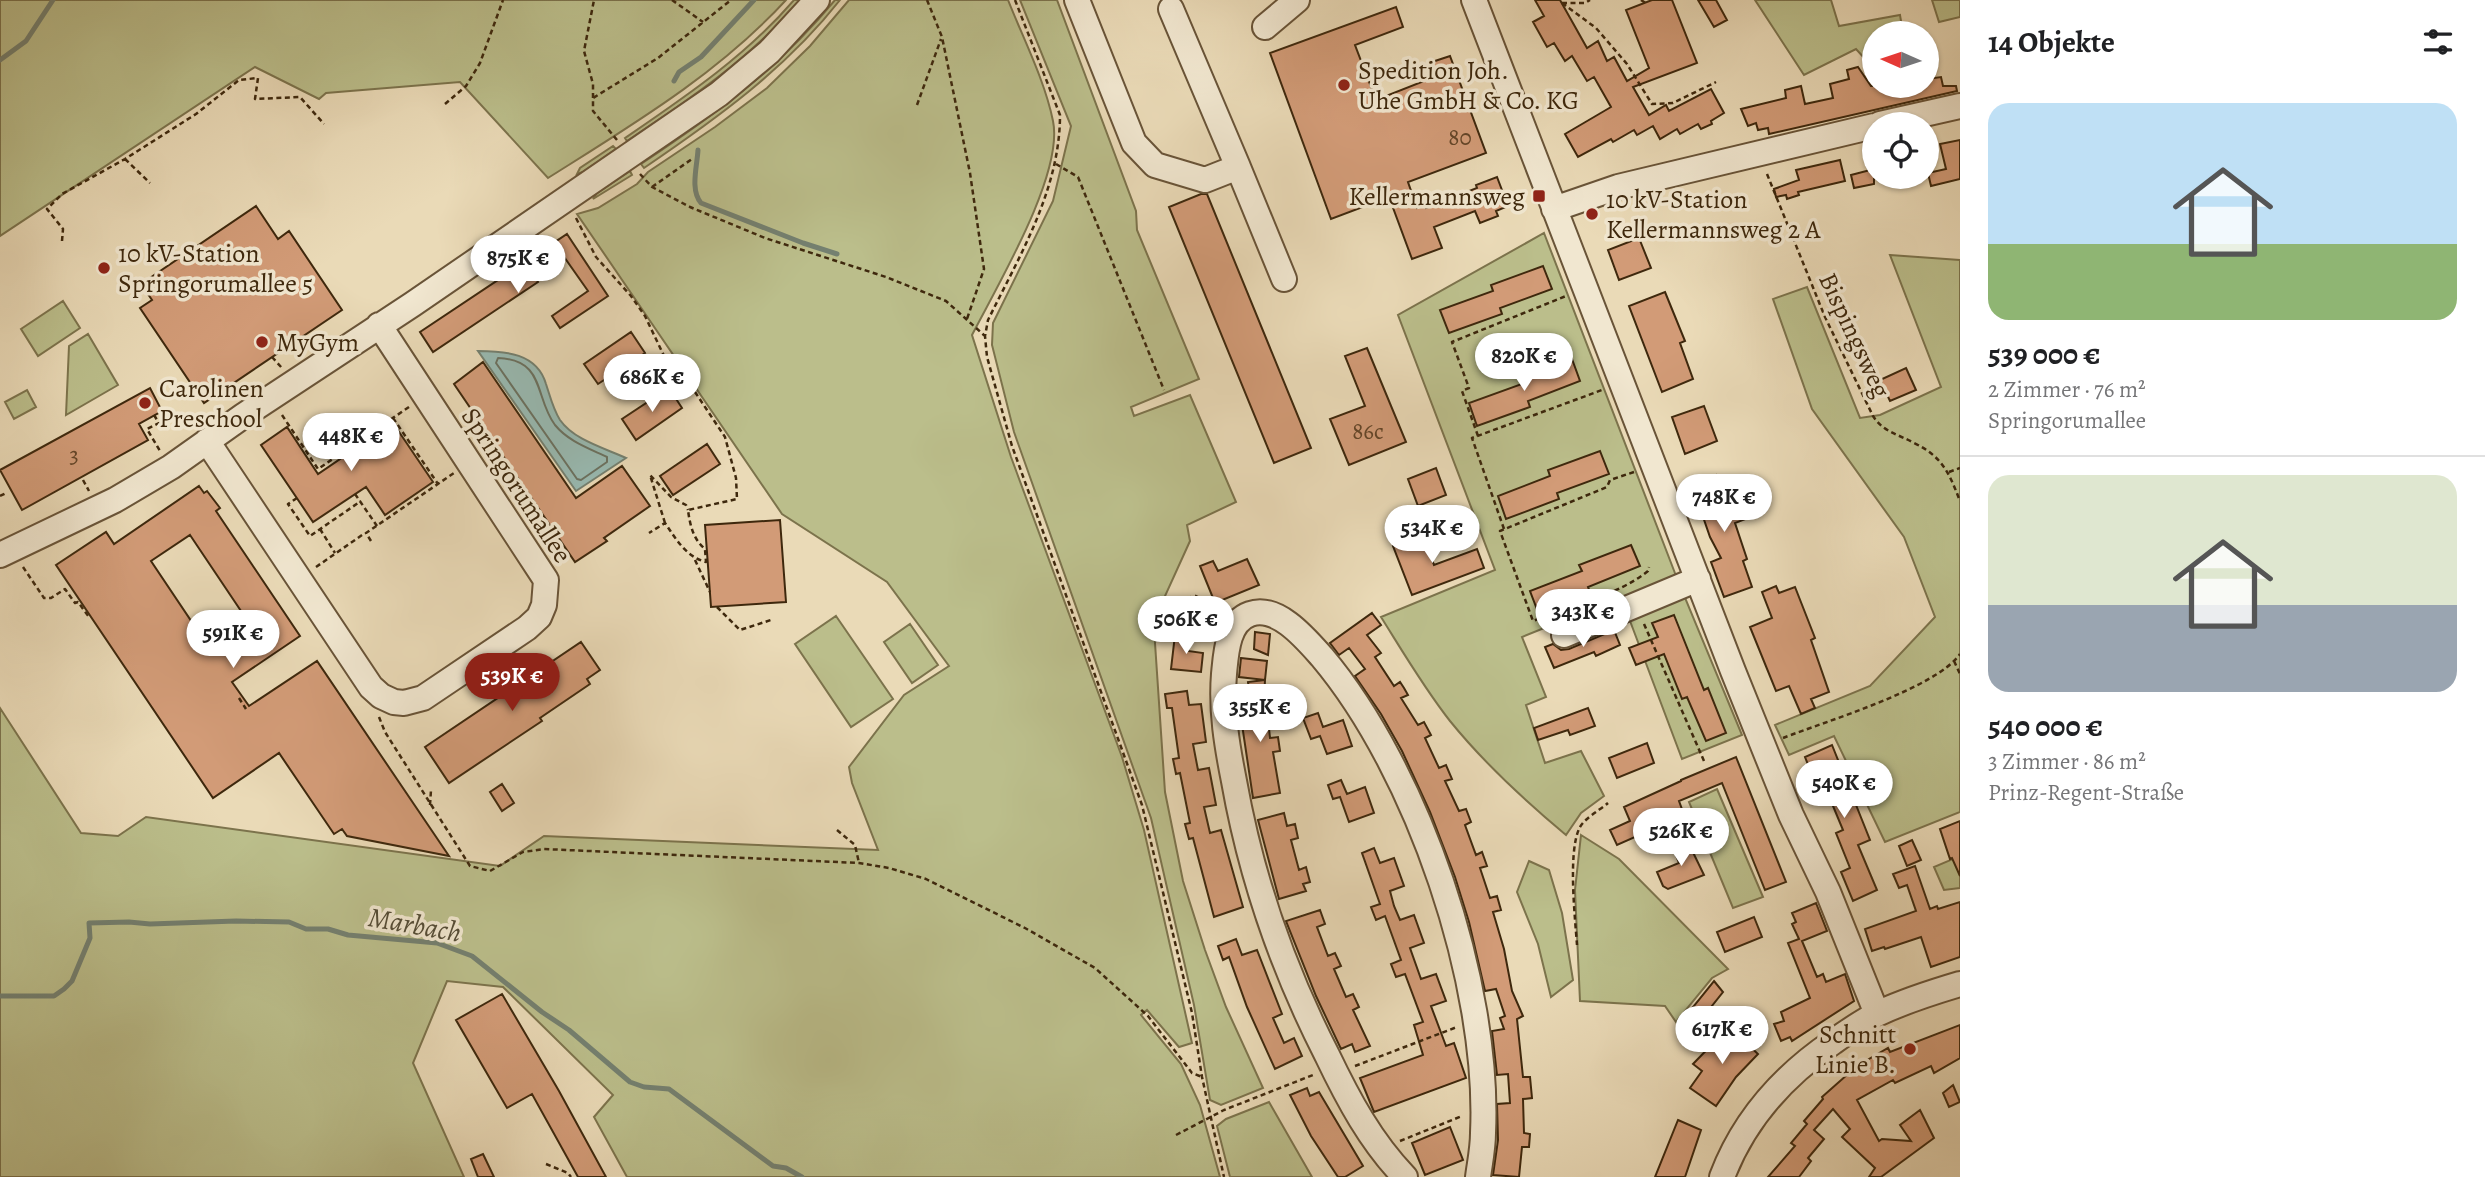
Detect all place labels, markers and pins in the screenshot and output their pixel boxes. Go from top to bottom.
place label: Spedition Joh. Uhe GmbH & Co. KG [1358,53,1579,118]
marker: Spedition Joh. Uhe GmbH & Co. KG [1336,77,1352,93]
place label: Kellermannsweg [1348,179,1525,214]
place label: 10 kV-Station Kellermannsweg 2 A [1606,182,1821,247]
marker: Kellermannsweg [1531,188,1547,204]
marker: 10 kV-Station Kellermannsweg 2 A [1584,206,1600,222]
place label: 10 kV-Station Springorumallee 5 [118,236,313,301]
pin: 875K € [461,236,575,295]
marker: 10 kV-Station Springorumallee 5 [96,260,112,276]
place label: MyGym [276,325,359,360]
marker: MyGym [254,334,270,350]
pin: 820K € [1467,334,1581,393]
pin: 686K € [595,354,709,414]
place label: Carolinen Preschool [159,371,264,436]
marker: Carolinen Preschool [137,395,153,411]
pin: 448K € [294,414,408,473]
pin: 748K € [1667,475,1781,534]
pin: 534K € [1375,505,1489,565]
pin: 343K € [1526,590,1640,649]
pin: 506K € [1129,596,1243,656]
pin: 591K € [176,610,290,670]
pin: 539K € [455,654,569,713]
pin: 355K € [1203,684,1317,744]
pin: 540K € [1787,760,1901,820]
pin: 526K € [1624,808,1738,868]
pin: 617K € [1665,1006,1779,1066]
place label: Schnitt Linie B. [1815,1017,1896,1082]
marker: Schnitt Linie B. [1902,1041,1918,1057]

